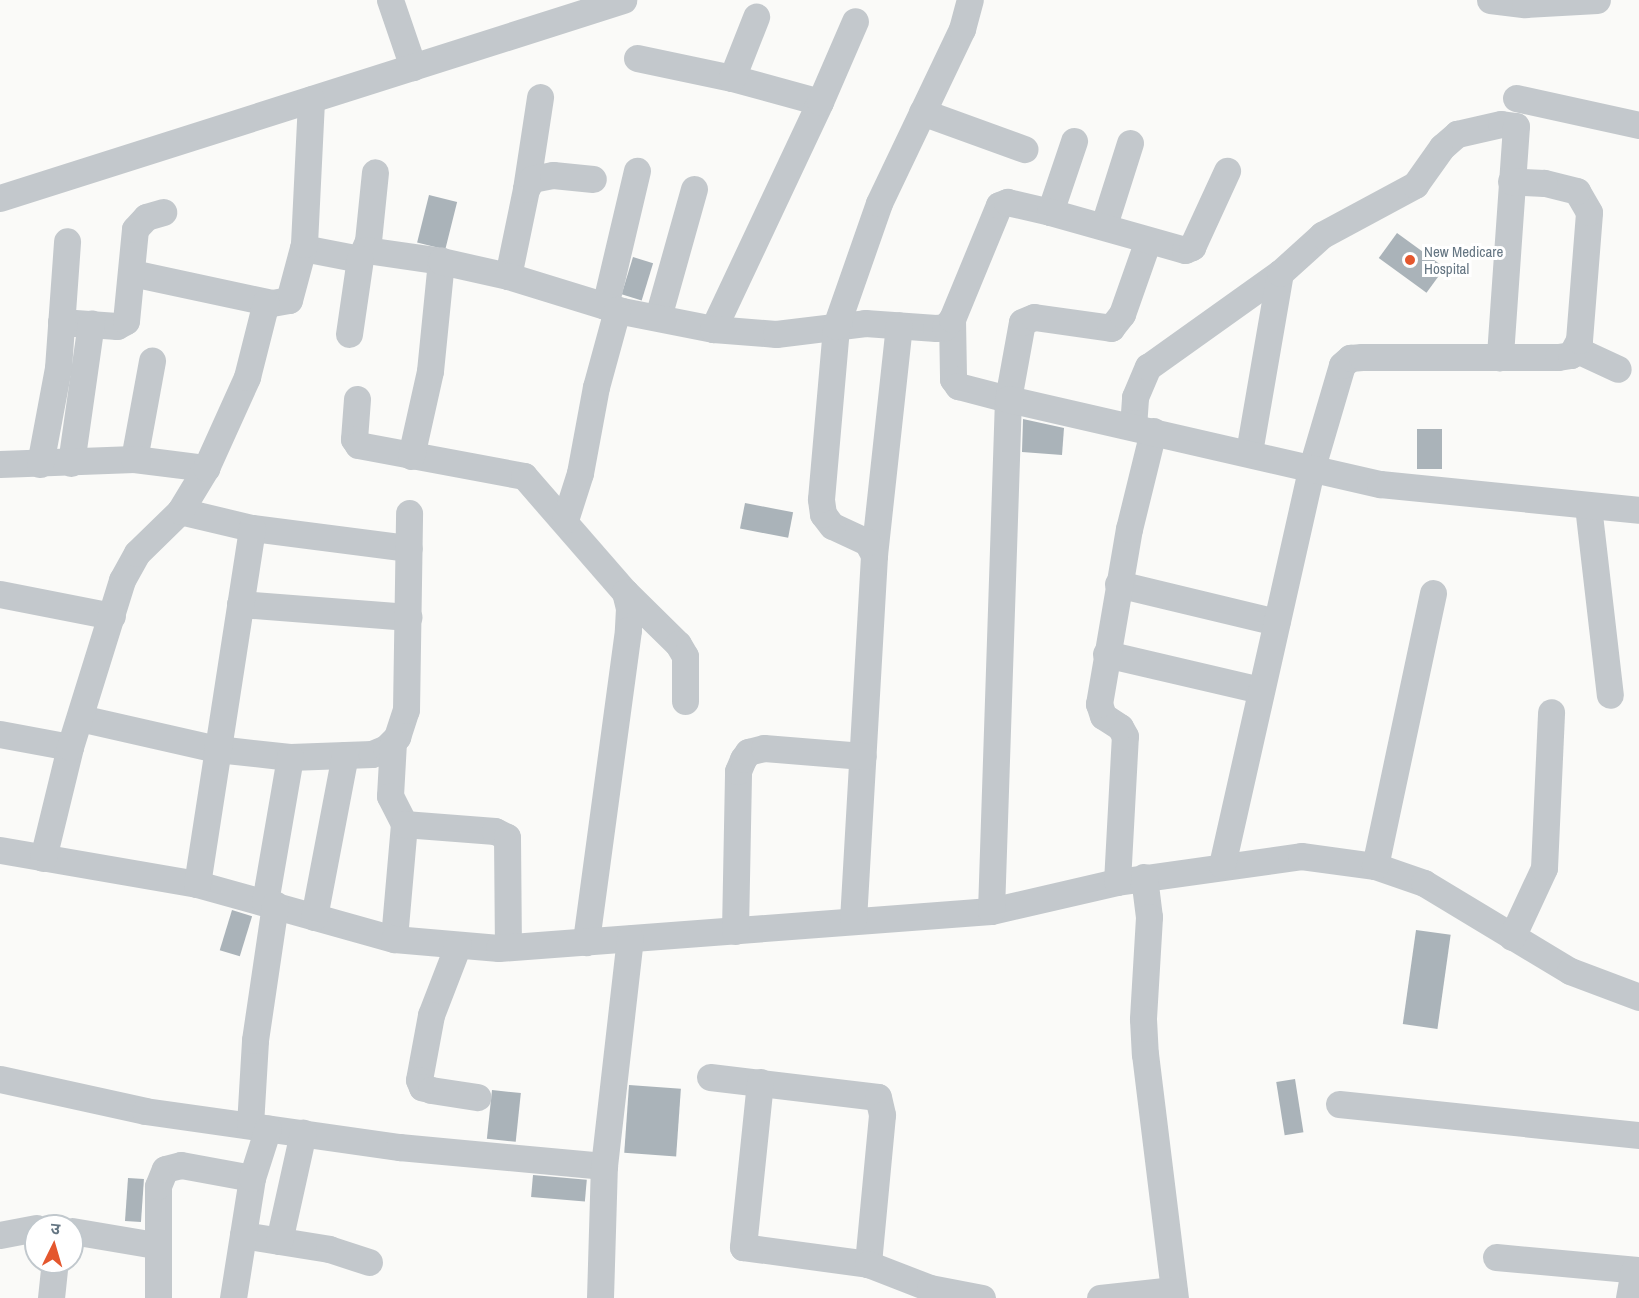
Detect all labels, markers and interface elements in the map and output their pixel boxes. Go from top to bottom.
place label: New Medicare Hospital [1424,242,1503,277]
marker: New Medicare Hospital [1401,251,1419,269]
north arrow [24,1214,84,1274]
text: उ [50,1217,61,1239]

